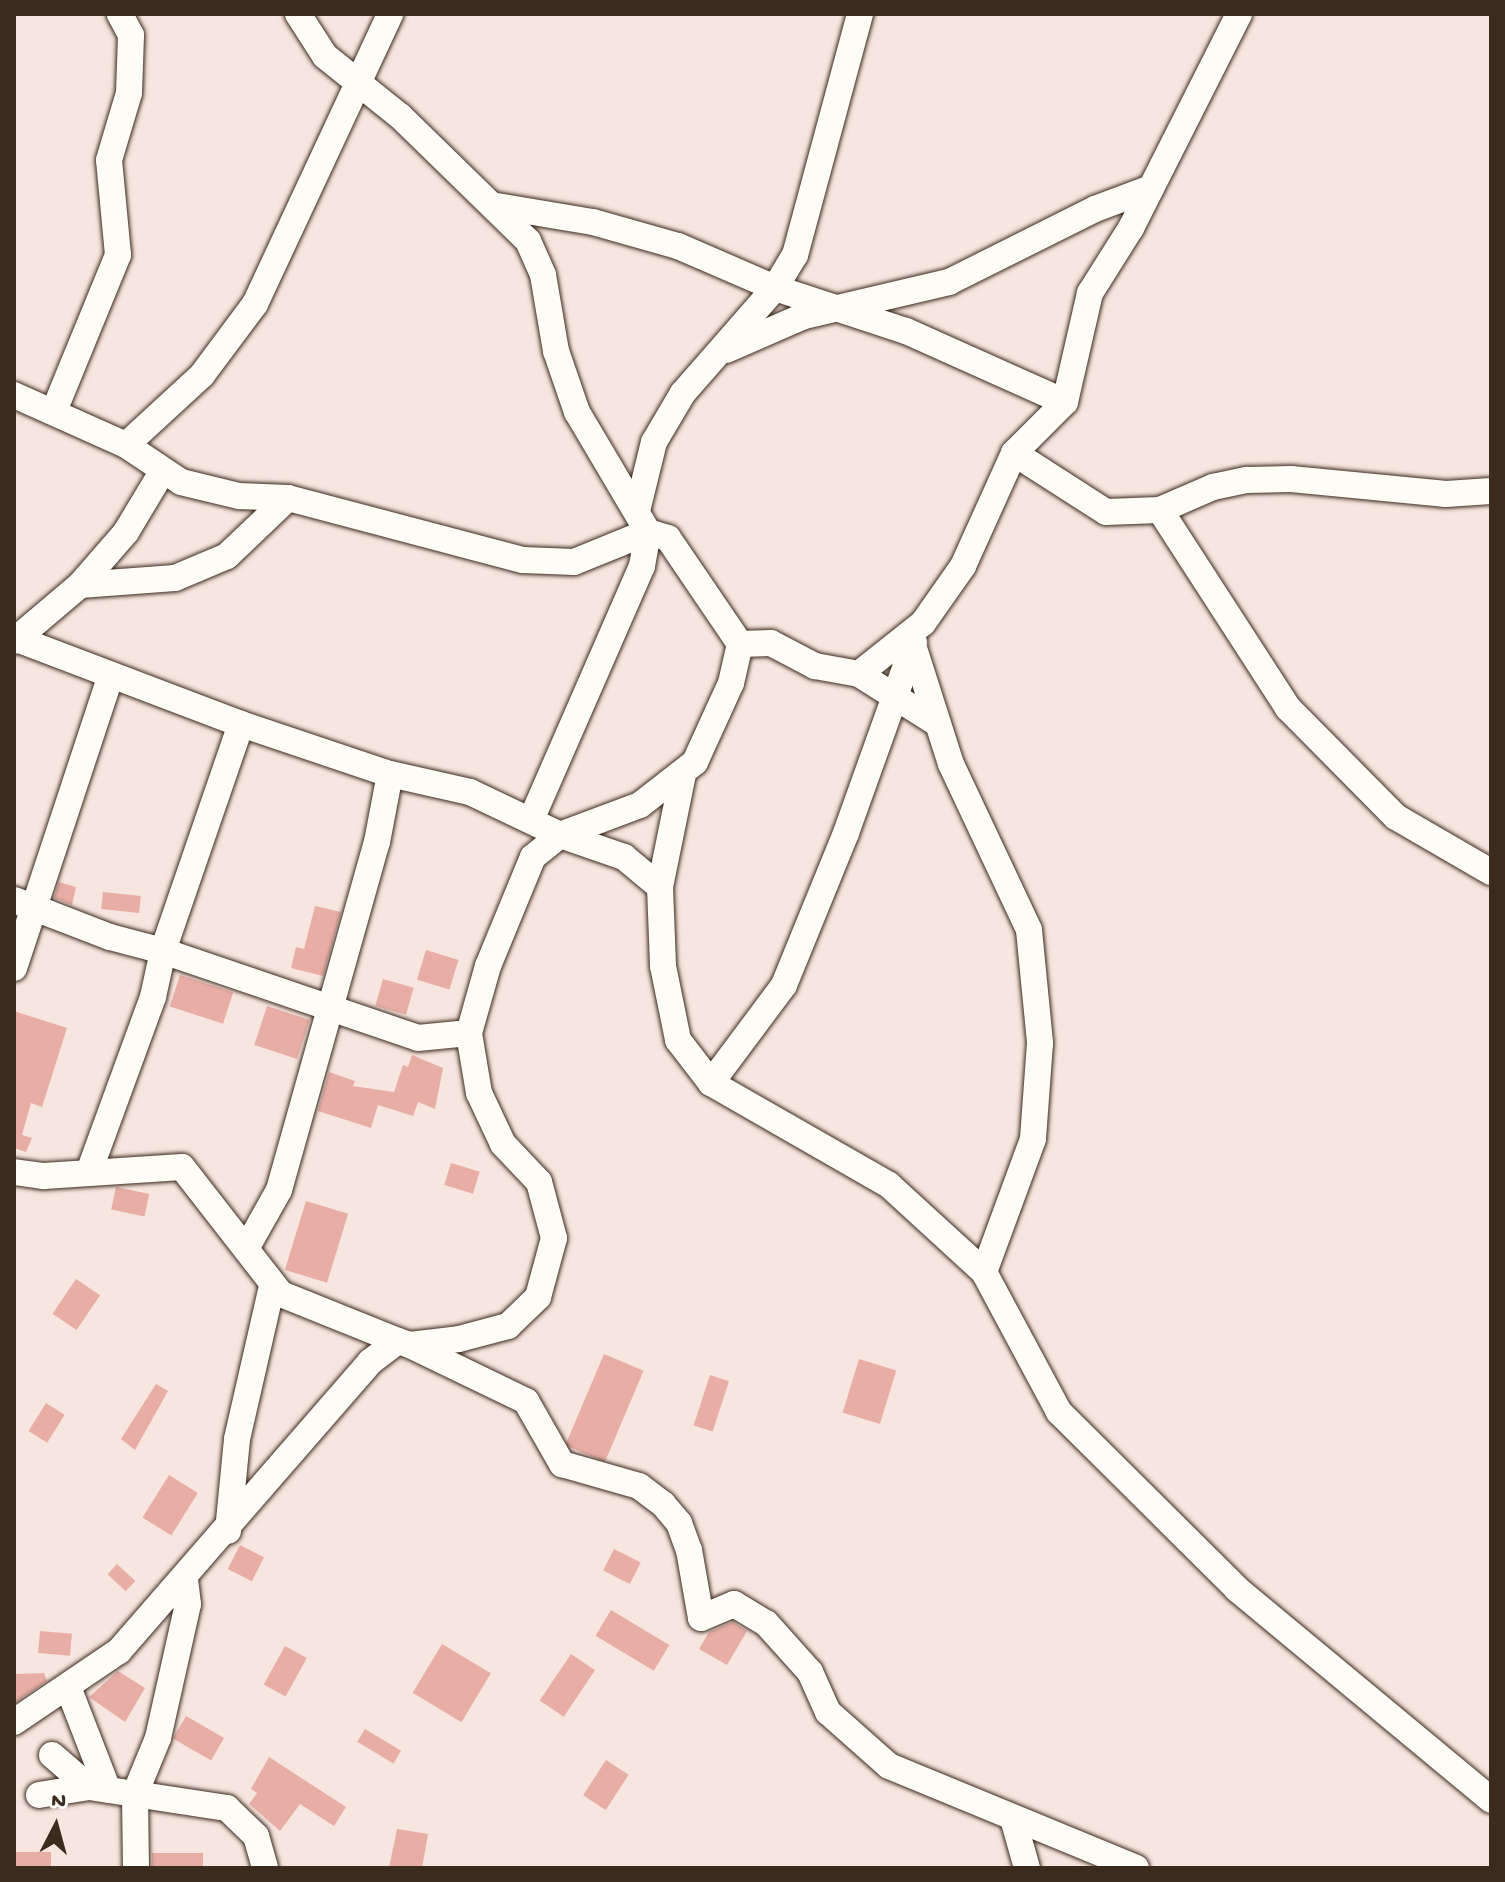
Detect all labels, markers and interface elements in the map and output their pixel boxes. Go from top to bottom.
north arrow [16,1786,96,1866]
text: N [50,1788,67,1816]

